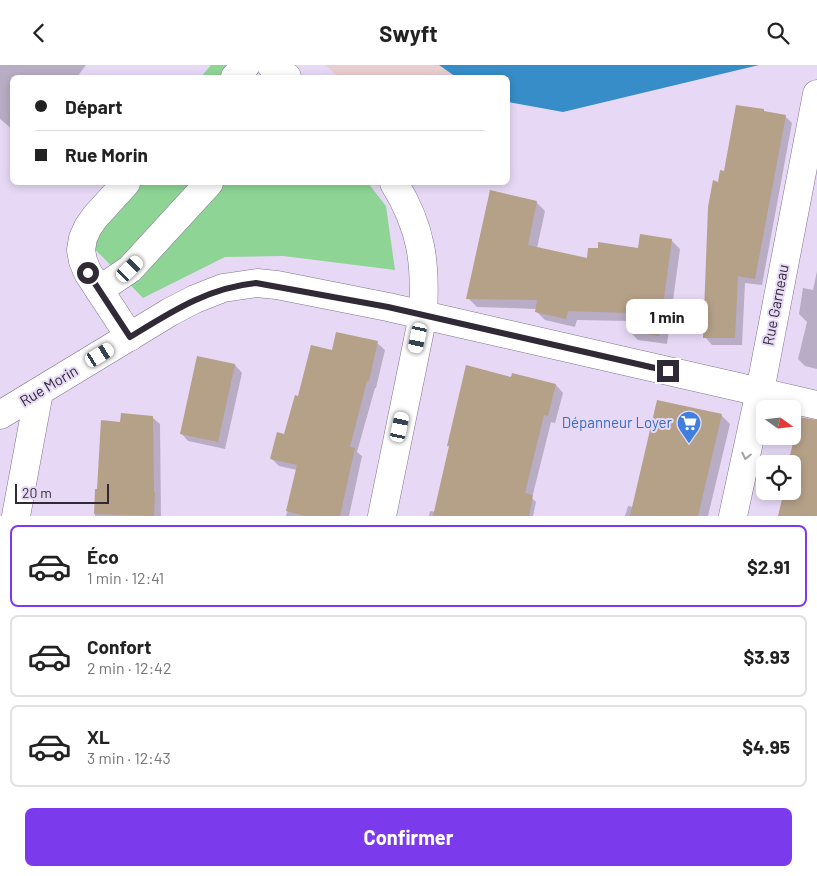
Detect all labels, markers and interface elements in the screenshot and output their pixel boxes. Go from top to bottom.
icon: back [25,19,53,47]
icon: search [764,19,792,47]
text: Swyft [379,20,438,46]
text: Départ [65,95,123,118]
text: Rue Morin [65,143,148,166]
car [113,253,146,285]
route start [77,262,99,284]
street label: Rue Garneau [758,263,792,347]
callout: 1 min [627,299,709,333]
text: 1 min [649,307,685,326]
car [407,322,428,354]
car [83,341,116,369]
route end [657,360,679,382]
street label: Rue Morin [16,361,81,409]
north arrow [756,400,801,445]
map controls [756,400,801,500]
supermarket icon: Dépanneur Loyer [676,410,702,444]
car [389,411,410,443]
place label: Dépanneur Loyer [562,413,673,431]
one-way arrow [741,451,752,460]
button: locate [756,455,801,500]
scale bar [15,481,109,504]
text: 20 m [22,484,52,501]
icon: car [27,544,72,589]
text: Éco [87,545,119,568]
text: $2.91 [747,555,790,578]
text: 1 min · 12:41 [87,568,164,587]
icon: car [27,634,72,679]
text: Confort [87,635,151,658]
text: $3.93 [743,645,790,668]
text: 2 min · 12:42 [87,658,171,677]
icon: car [27,724,72,769]
text: XL [87,725,110,748]
text: $4.95 [742,735,790,758]
text: 3 min · 12:43 [87,748,171,767]
button: Confirmer [25,808,792,866]

